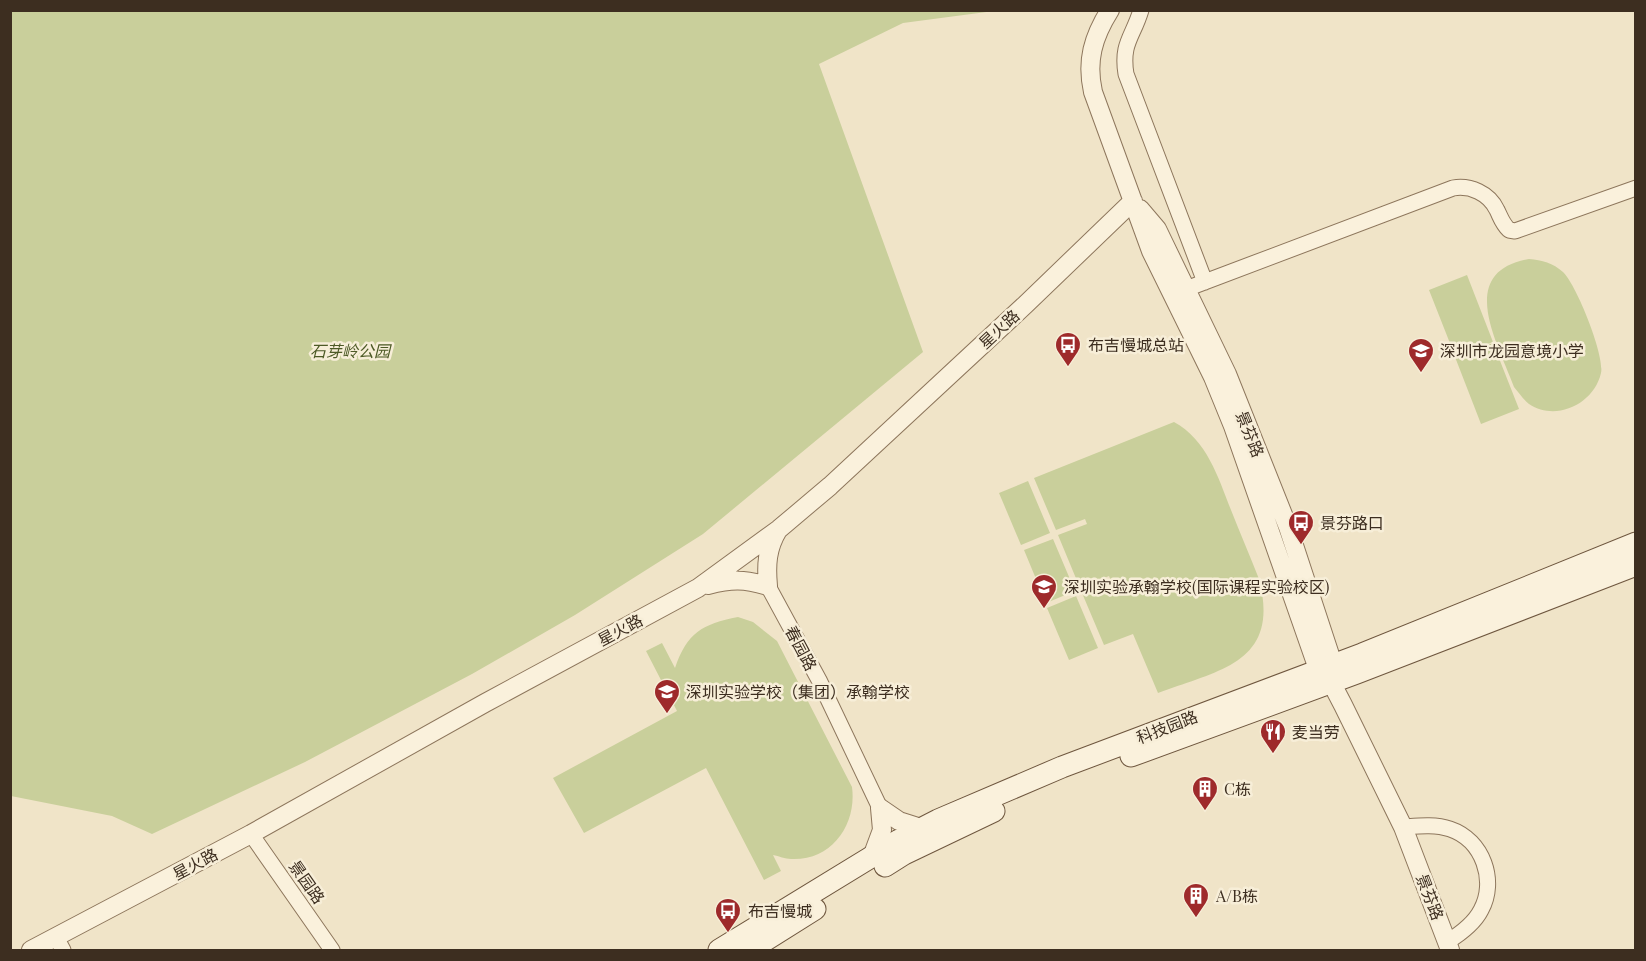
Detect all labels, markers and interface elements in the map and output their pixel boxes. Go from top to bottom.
street label: 星火路 [974,305,1023,353]
bus stop icon: 布吉慢城总站 [1053,330,1083,368]
place label: 布吉慢城总站 [1088,334,1184,355]
school or university icon: 深圳市龙园意境小学 [1406,336,1436,374]
park label: 石芽岭公园 [310,340,392,361]
place label: 深圳市龙园意境小学 [1440,340,1584,361]
street label: 景芬路 [1232,408,1269,460]
bus stop icon: 景芬路口 [1286,508,1316,546]
place label: 景芬路口 [1320,512,1384,533]
school or university icon: 深圳实验承翰学校(国际课程实验校区) [1029,572,1059,610]
place label: 深圳实验承翰学校(国际课程实验校区) [1064,576,1329,597]
street label: 星火路 [594,609,646,650]
street label: 春园路 [781,622,822,674]
school or university icon: 深圳实验学校（集团）承翰学校 [652,677,682,715]
place label: 深圳实验学校（集团）承翰学校 [686,681,910,702]
street label: 科技园路 [1133,705,1200,748]
restaurant icon: 麦当劳 [1258,717,1288,755]
place label: 麦当劳 [1292,721,1340,742]
building icon: C栋 [1190,774,1220,812]
place label: C栋 [1224,778,1251,799]
street label: 星火路 [169,843,221,884]
street label: 景园路 [285,856,330,907]
street label: 景芬路 [1412,871,1449,923]
building icon: A/B栋 [1181,881,1211,919]
place label: A/B栋 [1215,885,1258,906]
bus stop icon: 布吉慢城 [713,896,743,934]
place label: 布吉慢城 [748,900,812,921]

